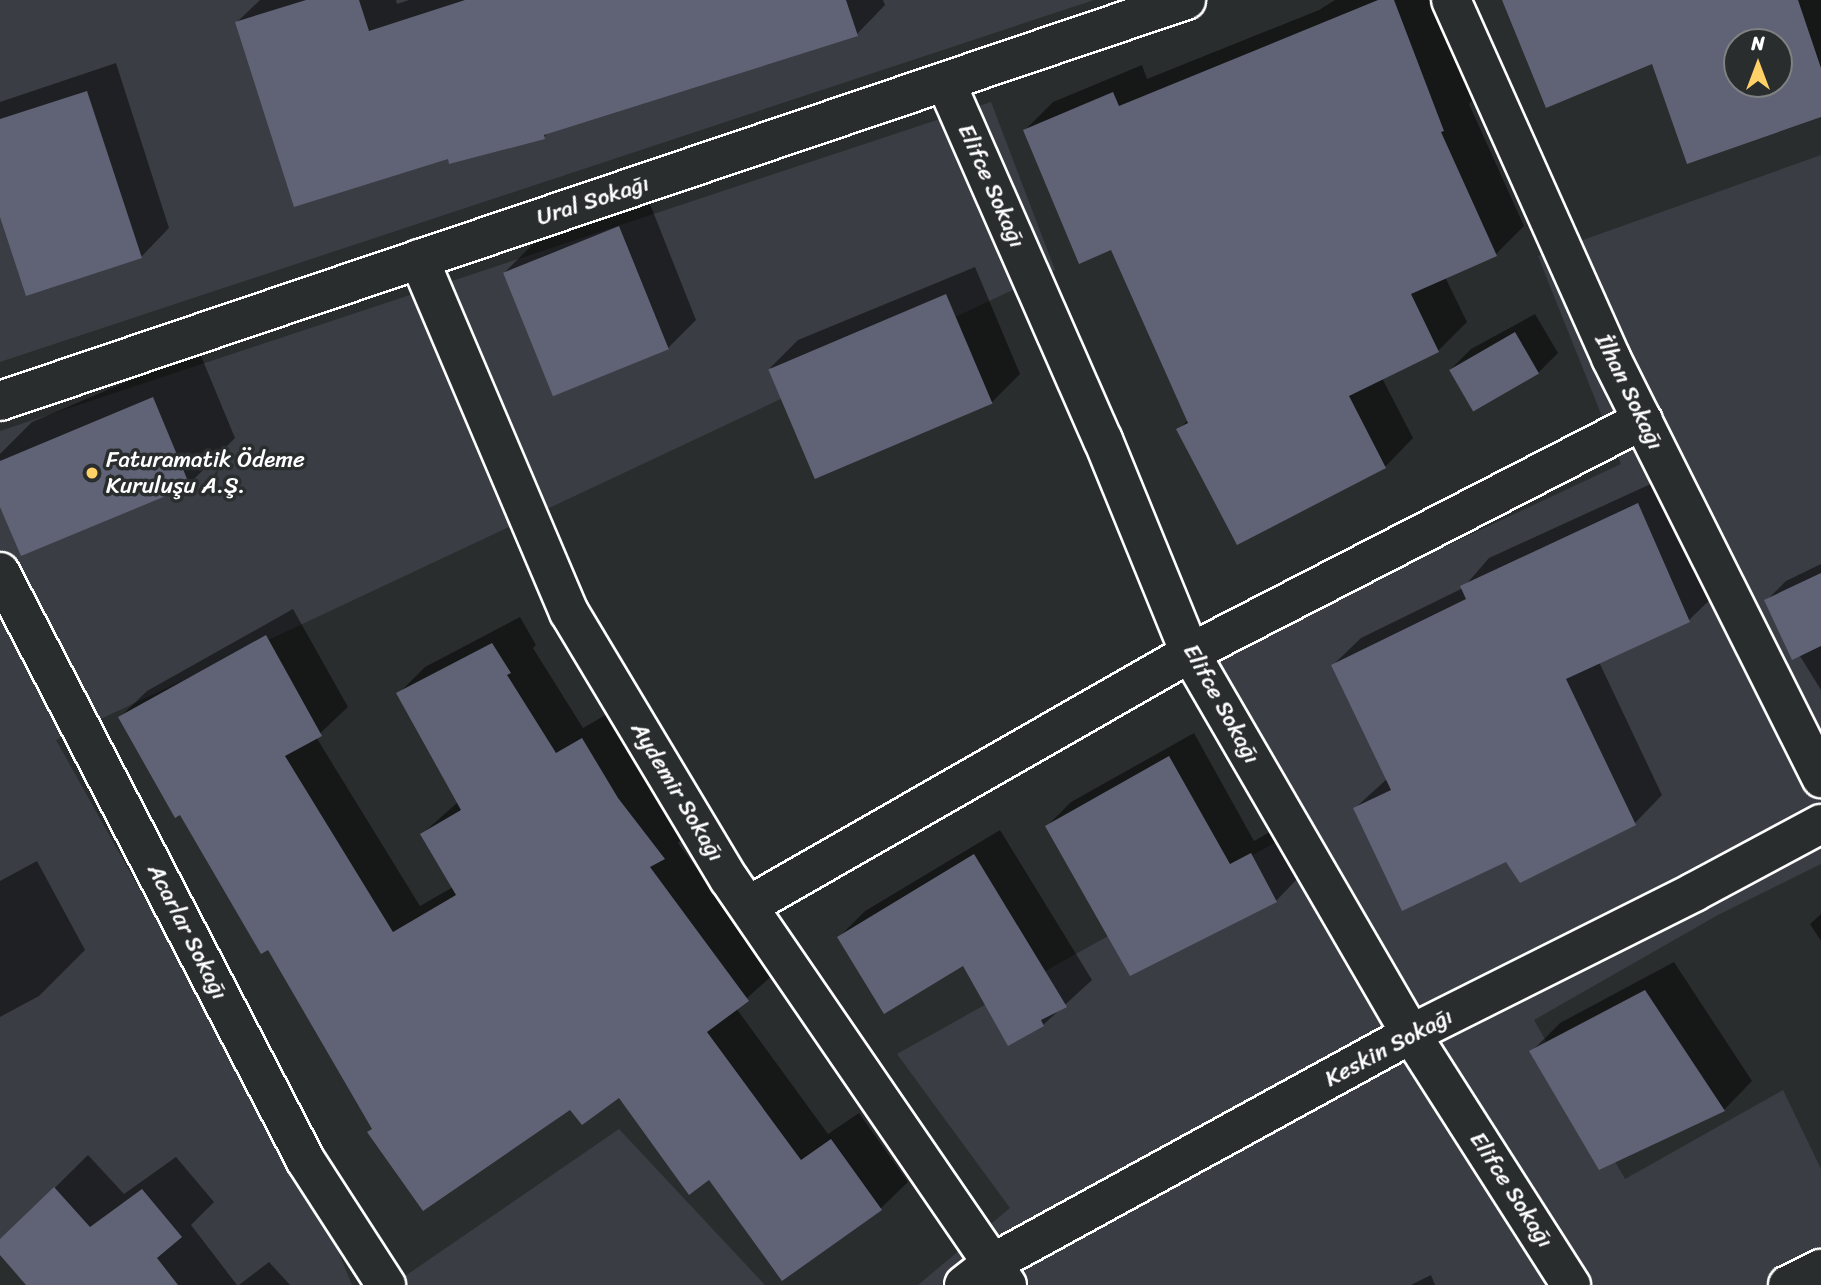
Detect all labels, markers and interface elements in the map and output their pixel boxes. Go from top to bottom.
text: N [1751,27,1765,60]
north arrow [1723,28,1793,98]
street label: Elifce Sokağı [951,120,1031,252]
street label: Ural Sokağı [533,170,653,232]
street label: İlhan Sokağı [1589,330,1669,454]
place label: Faturamatik Ödeme Kuruluşu A.Ş. [106,446,306,500]
marker: Faturamatik Ödeme Kuruluşu A.Ş. [84,465,100,481]
street label: Elifce Sokağı [1177,639,1265,769]
street label: Aydemir Sokağı [624,717,730,867]
street label: Acarlar Sokağı [141,859,233,1005]
street label: Keskin Sokağı [1320,1003,1458,1093]
street label: Elifce Sokağı [1463,1127,1559,1253]

